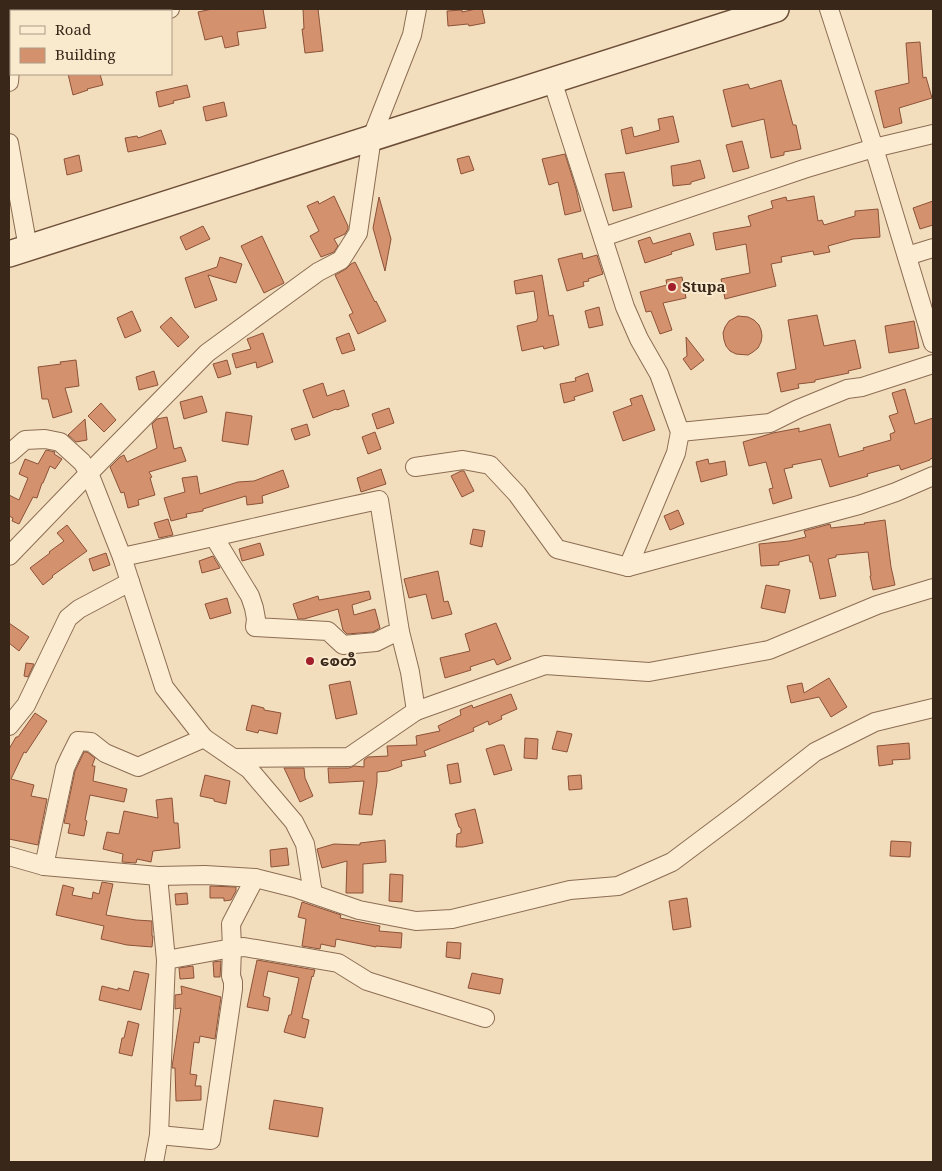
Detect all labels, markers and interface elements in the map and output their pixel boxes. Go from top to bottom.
legend [10,10,172,75]
text: Road [55,19,91,39]
text: Building [55,44,116,64]
place label: Stupa [682,276,725,296]
marker: Stupa [666,281,678,293]
place label: စေတီ [320,650,357,670]
marker: စေတီ [304,655,316,667]

